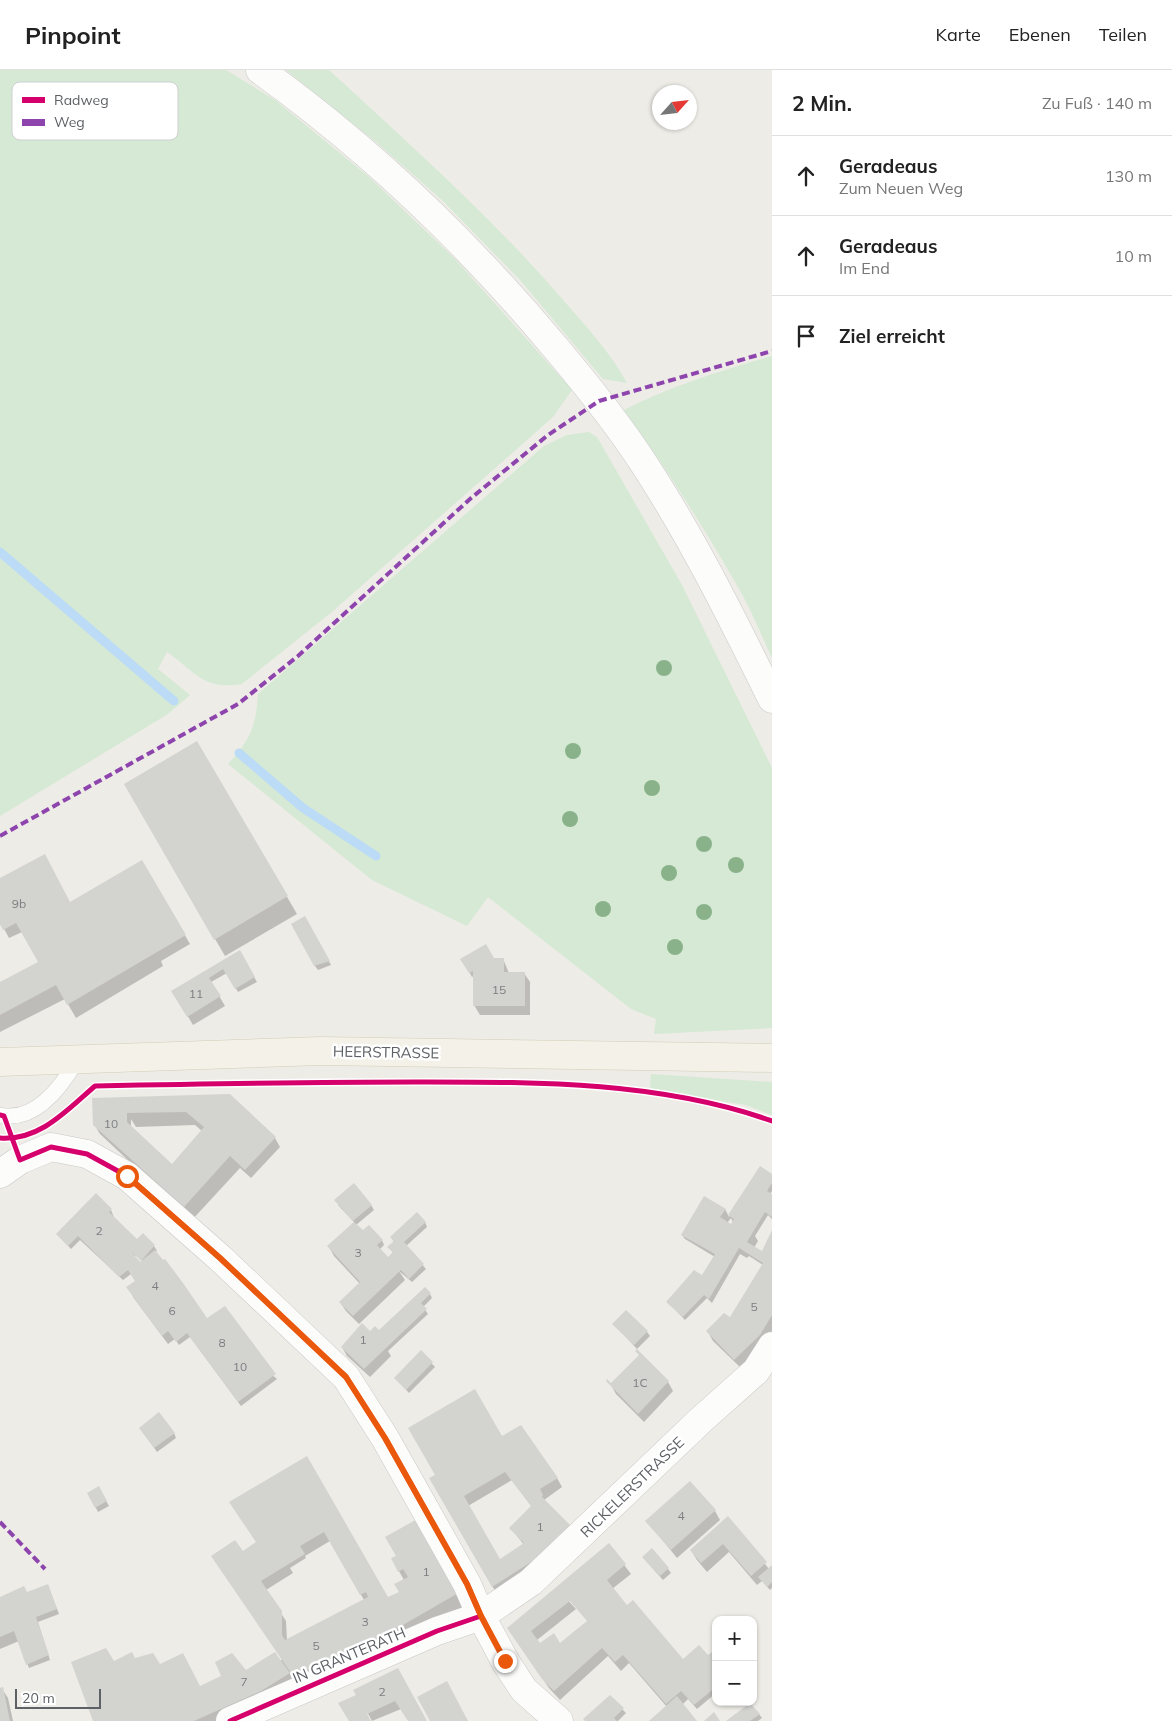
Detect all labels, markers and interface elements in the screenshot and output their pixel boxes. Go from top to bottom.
text: Pinpoint [25,20,121,50]
text: Karte [935,23,981,46]
text: Ebenen [1009,23,1071,46]
text: Teilen [1099,23,1147,46]
legend [12,82,178,140]
north arrow [652,85,697,130]
text: 2 Min. [792,90,852,116]
text: Radweg [54,91,109,109]
text: Zu Fuß · 140 m [1042,93,1152,113]
text: Weg [54,113,85,131]
text: Geradeaus [839,154,937,178]
icon: ahead [792,162,820,190]
text: 130 m [1105,166,1152,186]
text: Zum Neuen Weg [839,178,963,198]
text: Geradeaus [839,234,937,258]
icon: ahead [792,242,820,270]
text: 10 m [1115,246,1152,266]
text: Im End [839,258,890,278]
icon: arrive [792,322,820,350]
text: Ziel erreicht [839,324,945,348]
house number: 9b [12,896,26,911]
house number: 15 [492,982,506,997]
house number: 11 [189,986,203,1001]
street label: HEERSTRASSE [333,1042,439,1062]
house number: 10 [104,1116,118,1131]
route start [116,1165,139,1188]
house number: 2 [95,1223,103,1238]
house number: 3 [354,1245,362,1260]
house number: 4 [151,1278,159,1293]
house number: 5 [750,1299,758,1314]
house number: 6 [168,1303,176,1318]
house number: 1 [359,1332,367,1347]
house number: 8 [218,1335,226,1350]
house number: 10 [233,1359,247,1374]
house number: 1C [632,1375,648,1390]
street label: RICKELERSTRASSE [576,1432,688,1541]
house number: 4 [677,1508,685,1523]
house number: 1 [536,1519,544,1534]
house number: 1 [422,1564,430,1579]
house number: 3 [361,1614,369,1629]
map controls [712,1616,757,1706]
button: + [712,1616,757,1661]
street label: IN GRANTERATH [290,1623,408,1687]
house number: 5 [312,1638,320,1653]
route end [494,1650,517,1673]
button: − [712,1661,757,1706]
house number: 7 [240,1674,248,1689]
house number: 2 [378,1684,386,1699]
scale bar [15,1686,101,1709]
text: 20 m [22,1689,55,1707]

